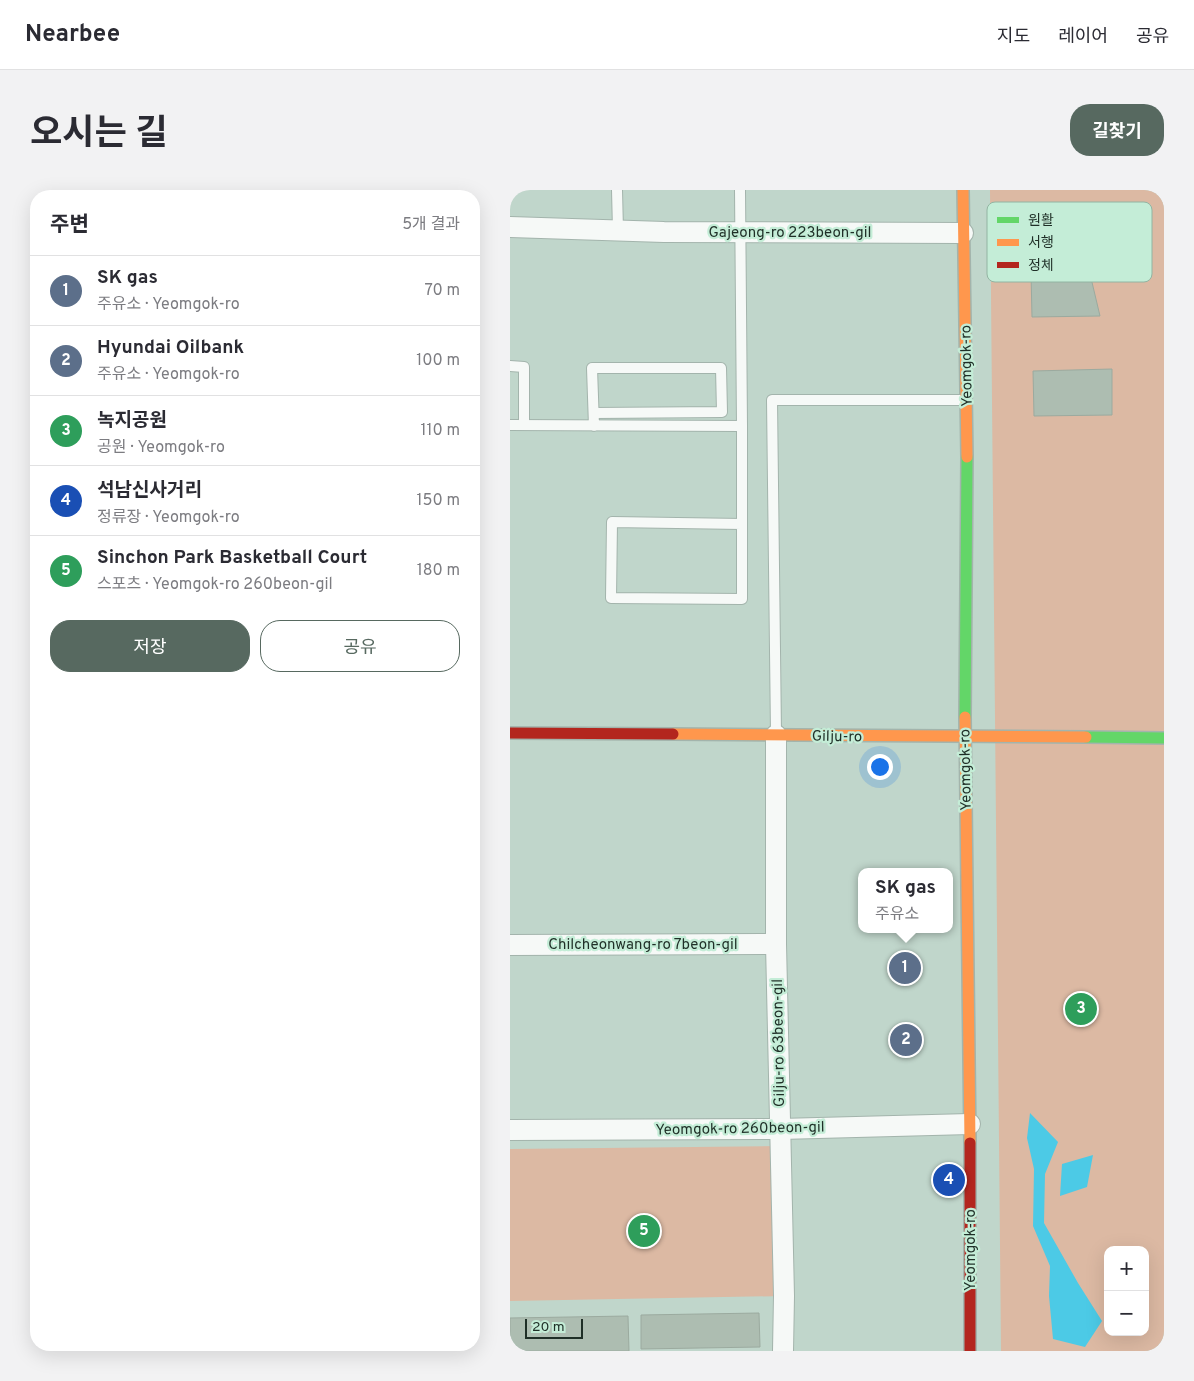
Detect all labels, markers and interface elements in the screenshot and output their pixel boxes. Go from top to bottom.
text: Nearbee [25,20,120,50]
text: 지도 [997,26,1030,49]
text: 레이어 [1058,26,1108,49]
text: 공유 [1136,26,1169,49]
button: 길찾기 [1070,104,1164,156]
text: 오시는 길 [30,113,168,157]
legend [987,202,1152,282]
text: 주변 [50,212,89,239]
text: 원활 [1028,213,1054,230]
text: 5개 결과 [402,215,460,235]
street label: Gajeong-ro 223beon-gil [709,224,871,243]
text: 서행 [1028,235,1054,252]
text: 정체 [1028,258,1054,275]
text: SK gas [97,266,158,290]
text: 1 [63,281,69,301]
text: 70 m [425,281,460,301]
text: 주유소 · Yeomgok-ro [97,295,240,315]
street label: Yeomgok-ro [957,325,978,407]
text: Hyundai Oilbank [97,336,244,360]
text: 2 [61,351,71,371]
text: 100 m [416,351,460,371]
text: 주유소 · Yeomgok-ro [97,365,240,385]
text: 녹지공원 [97,409,167,433]
text: 3 [61,421,71,441]
text: 110 m [420,421,460,441]
text: 공원 · Yeomgok-ro [97,438,225,458]
text: 석남신사거리 [97,479,202,503]
text: 4 [61,491,71,511]
text: 150 m [417,491,460,511]
text: 정류장 · Yeomgok-ro [97,508,240,528]
text: Sinchon Park Basketball Court [97,546,367,570]
text: 5 [61,561,71,581]
text: 180 m [417,561,460,581]
text: 스포츠 · Yeomgok-ro 260beon-gil [97,575,333,595]
button: 저장 [50,620,250,672]
button: 공유 [260,620,460,672]
street label: Gilju-ro [812,728,862,747]
street label: Yeomgok-ro [956,729,977,811]
your location [867,754,893,780]
popup [858,868,953,933]
text: SK gas [875,876,936,900]
text: 주유소 [875,905,919,925]
street label: Chilcheonwang-ro 7beon-gil [548,936,738,955]
pin: 1 [889,949,921,987]
street label: Gilju-ro 63beon-gil [769,979,790,1107]
pin: 3 [1065,990,1097,1028]
pin: 2 [890,1021,922,1059]
street label: Yeomgok-ro 260beon-gil [655,1119,825,1140]
pin: 4 [933,1161,965,1199]
street label: Yeomgok-ro [962,1209,981,1291]
pin: 5 [628,1212,660,1250]
map controls [1104,1246,1149,1336]
button: + [1104,1246,1149,1291]
button: − [1104,1291,1149,1336]
scale bar [525,1316,582,1339]
text: 20 m [532,1319,565,1336]

